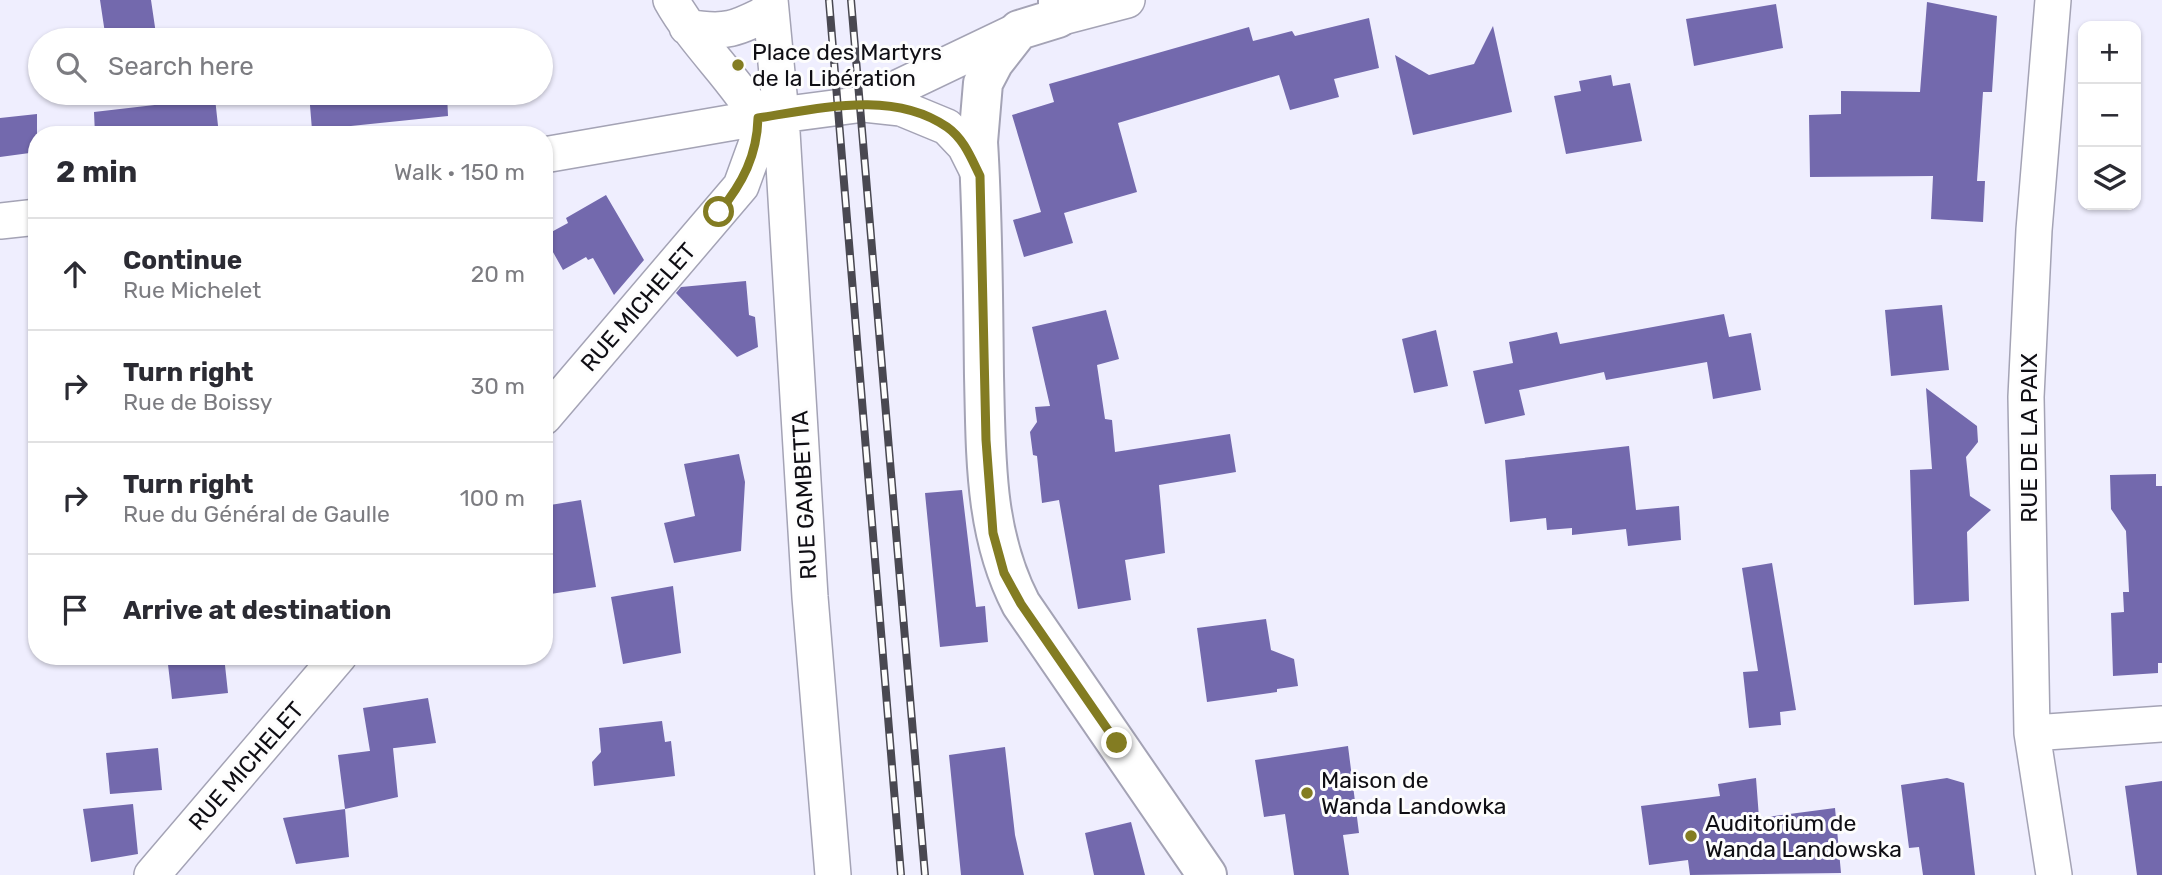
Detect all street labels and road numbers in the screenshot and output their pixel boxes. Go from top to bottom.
street label: RUE MICHELET [575,237,701,377]
street label: RUE DE LA PAIX [2015,353,2043,523]
street label: RUE GAMBETTA [786,410,822,580]
street label: RUE MICHELET [183,696,309,836]

